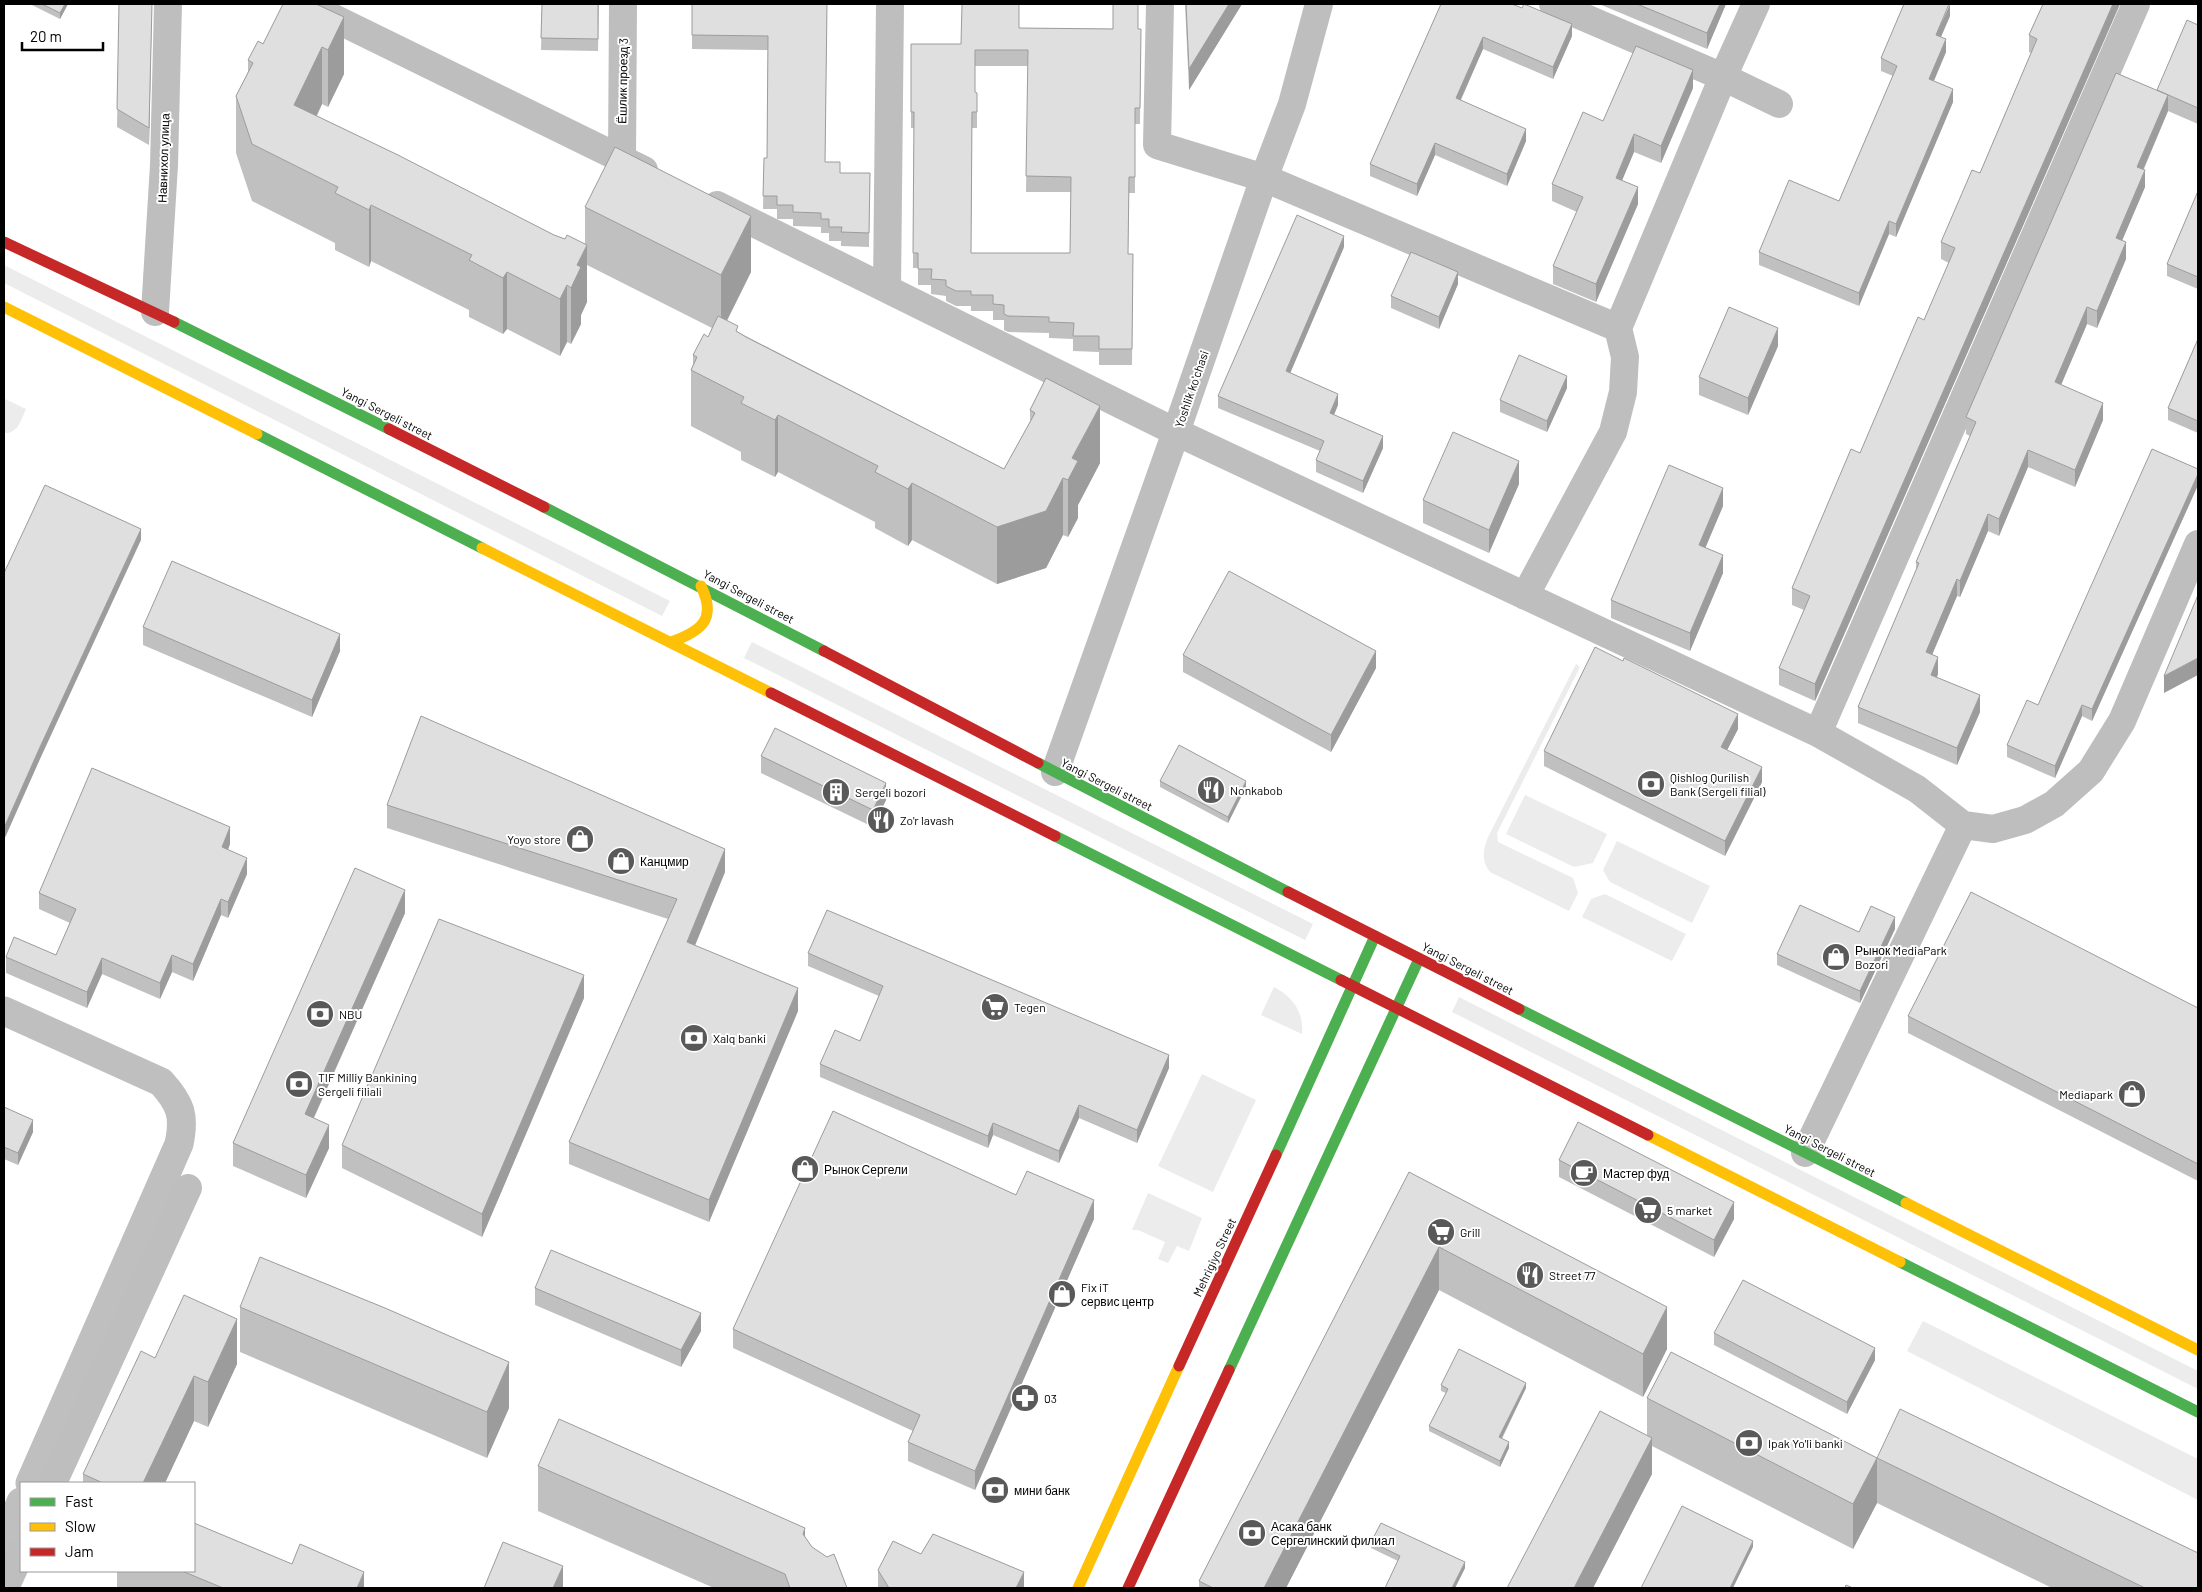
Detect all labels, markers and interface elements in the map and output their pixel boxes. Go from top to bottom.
scale bar [22,20,104,52]
text: 20 m [30,27,62,45]
street label: Ёшлик проезд 3 [614,38,631,124]
street label: Навнихол улица [154,113,173,203]
street label: Yoshlik koʻchasi [1171,349,1211,429]
street label: Yangi Sergeli street [339,384,435,442]
street label: Yangi Sergeli street [701,566,797,626]
street label: Yangi Sergeli street [1059,755,1155,813]
bank icon: Qishlog Qurilish Bank (Sergeli filial) [1636,769,1666,799]
place label: Qishlog Qurilish Bank (Sergeli filial) [1670,770,1766,798]
restaurant icon: Nonkabob [1196,775,1226,805]
building icon: Sergeli bozori [821,777,851,807]
place label: Nonkabob [1230,783,1283,797]
place label: Sergeli bozori [855,785,926,799]
restaurant icon: Zo'r lavash [866,805,896,835]
place label: Zo'r lavash [900,813,954,827]
shop icon: Yoyo store [565,824,595,854]
place label: Yoyo store [507,832,561,846]
shop icon: Канцмир [606,846,636,876]
place label: Канцмир [640,854,689,869]
street label: Yangi Sergeli street [1420,939,1516,997]
shop icon: Рынок MediaPark Bozori [1821,942,1851,972]
place label: Рынок MediaPark Bozori [1855,943,1947,971]
supermarket icon: Tegen [980,992,1010,1022]
bank icon: NBU [305,999,335,1029]
place label: Tegen [1014,1000,1046,1014]
place label: NBU [339,1007,362,1021]
bank icon: Xalq banki [679,1023,709,1053]
place label: Xalq banki [713,1031,766,1045]
bank icon: TIF Milliy Bankining Sergeli filiali [284,1069,314,1099]
place label: TIF Milliy Bankining Sergeli filiali [318,1070,417,1098]
shop icon: Mediapark [2117,1079,2147,1109]
place label: Mediapark [2059,1087,2113,1101]
street label: Yangi Sergeli street [1782,1121,1878,1179]
shop icon: Рынок Сергели [790,1154,820,1184]
cafe icon: Мастер фуд [1569,1158,1599,1188]
place label: Рынок Сергели [824,1162,908,1177]
place label: Мастер фуд [1603,1166,1669,1181]
supermarket icon: 5 market [1633,1195,1663,1225]
place label: 5 market [1667,1203,1712,1217]
street label: Mehrigiyo Street [1190,1215,1238,1299]
supermarket icon: Grill [1426,1217,1456,1247]
place label: Grill [1460,1225,1480,1239]
restaurant icon: Street 77 [1515,1260,1545,1290]
place label: Street 77 [1549,1268,1596,1282]
shop icon: Fix iT сервис центр [1047,1279,1077,1309]
place label: Fix iT сервис центр [1081,1280,1154,1309]
pharmacy icon: 03 [1010,1383,1040,1413]
place label: 03 [1044,1391,1057,1405]
bank icon: Ipak Yo'li banki [1734,1428,1764,1458]
place label: Ipak Yo'li banki [1768,1436,1843,1450]
bank icon: мини банк [980,1475,1010,1505]
legend [20,1482,195,1572]
place label: мини банк [1014,1483,1071,1497]
text: Fast [65,1492,93,1510]
text: Slow [65,1517,96,1535]
bank icon: Асака банк Сергелинский филиал [1237,1518,1267,1548]
place label: Асака банк Сергелинский филиал [1271,1519,1395,1548]
text: Jam [65,1542,94,1560]

